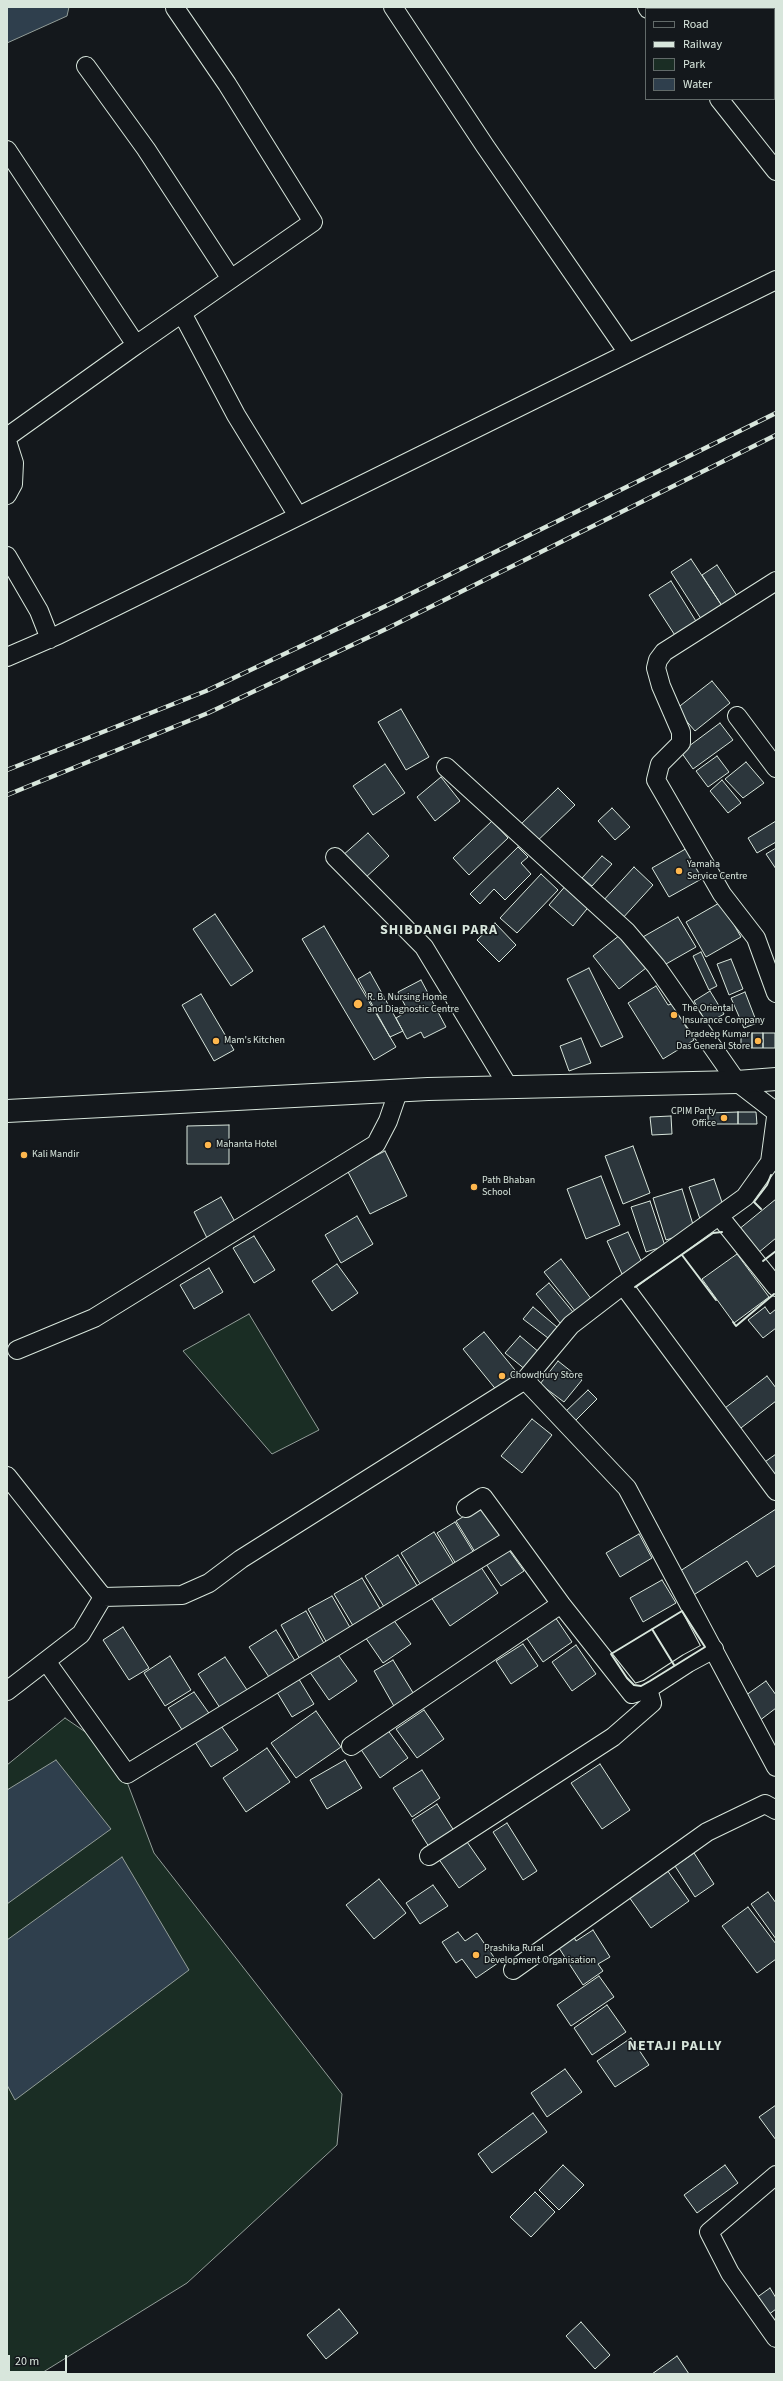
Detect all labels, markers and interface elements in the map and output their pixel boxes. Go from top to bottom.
legend [645,8,775,100]
text: Road [683,16,709,33]
text: Railway [683,36,722,53]
text: Park [683,56,705,73]
text: Water [683,76,712,93]
place label: Yamaha Service Centre [687,859,747,882]
marker: Yamaha Service Centre [674,866,684,876]
district label: SHIBDANGI PARA [380,923,498,939]
place label: R. B. Nursing Home and Diagnostic Centre [367,992,459,1016]
marker: R. B. Nursing Home and Diagnostic Centre [352,998,364,1010]
place label: The Oriental Insurance Company [682,1003,765,1026]
marker: The Oriental Insurance Company [669,1010,679,1020]
place label: Pradeep Kumar Das General Store [676,1029,750,1052]
place label: Mam's Kitchen [224,1035,285,1047]
marker: Mam's Kitchen [211,1036,221,1046]
marker: Pradeep Kumar Das General Store [753,1036,763,1046]
place label: CPIM Party Office [671,1106,716,1130]
marker: CPIM Party Office [719,1113,729,1123]
place label: Mahanta Hotel [216,1139,277,1151]
marker: Mahanta Hotel [203,1140,213,1150]
place label: Kali Mandir [32,1149,79,1161]
marker: Kali Mandir [19,1150,29,1160]
place label: Path Bhaban School [482,1175,535,1198]
marker: Path Bhaban School [469,1182,479,1192]
place label: Chowdhury Store [510,1370,583,1382]
marker: Chowdhury Store [497,1371,507,1381]
place label: Prashika Rural Development Organisation [484,1943,596,1966]
marker: Prashika Rural Development Organisation [471,1950,481,1960]
district label: NETAJI PALLY [628,2039,722,2055]
scale bar [10,2347,69,2373]
text: 20 m [15,2353,39,2370]

